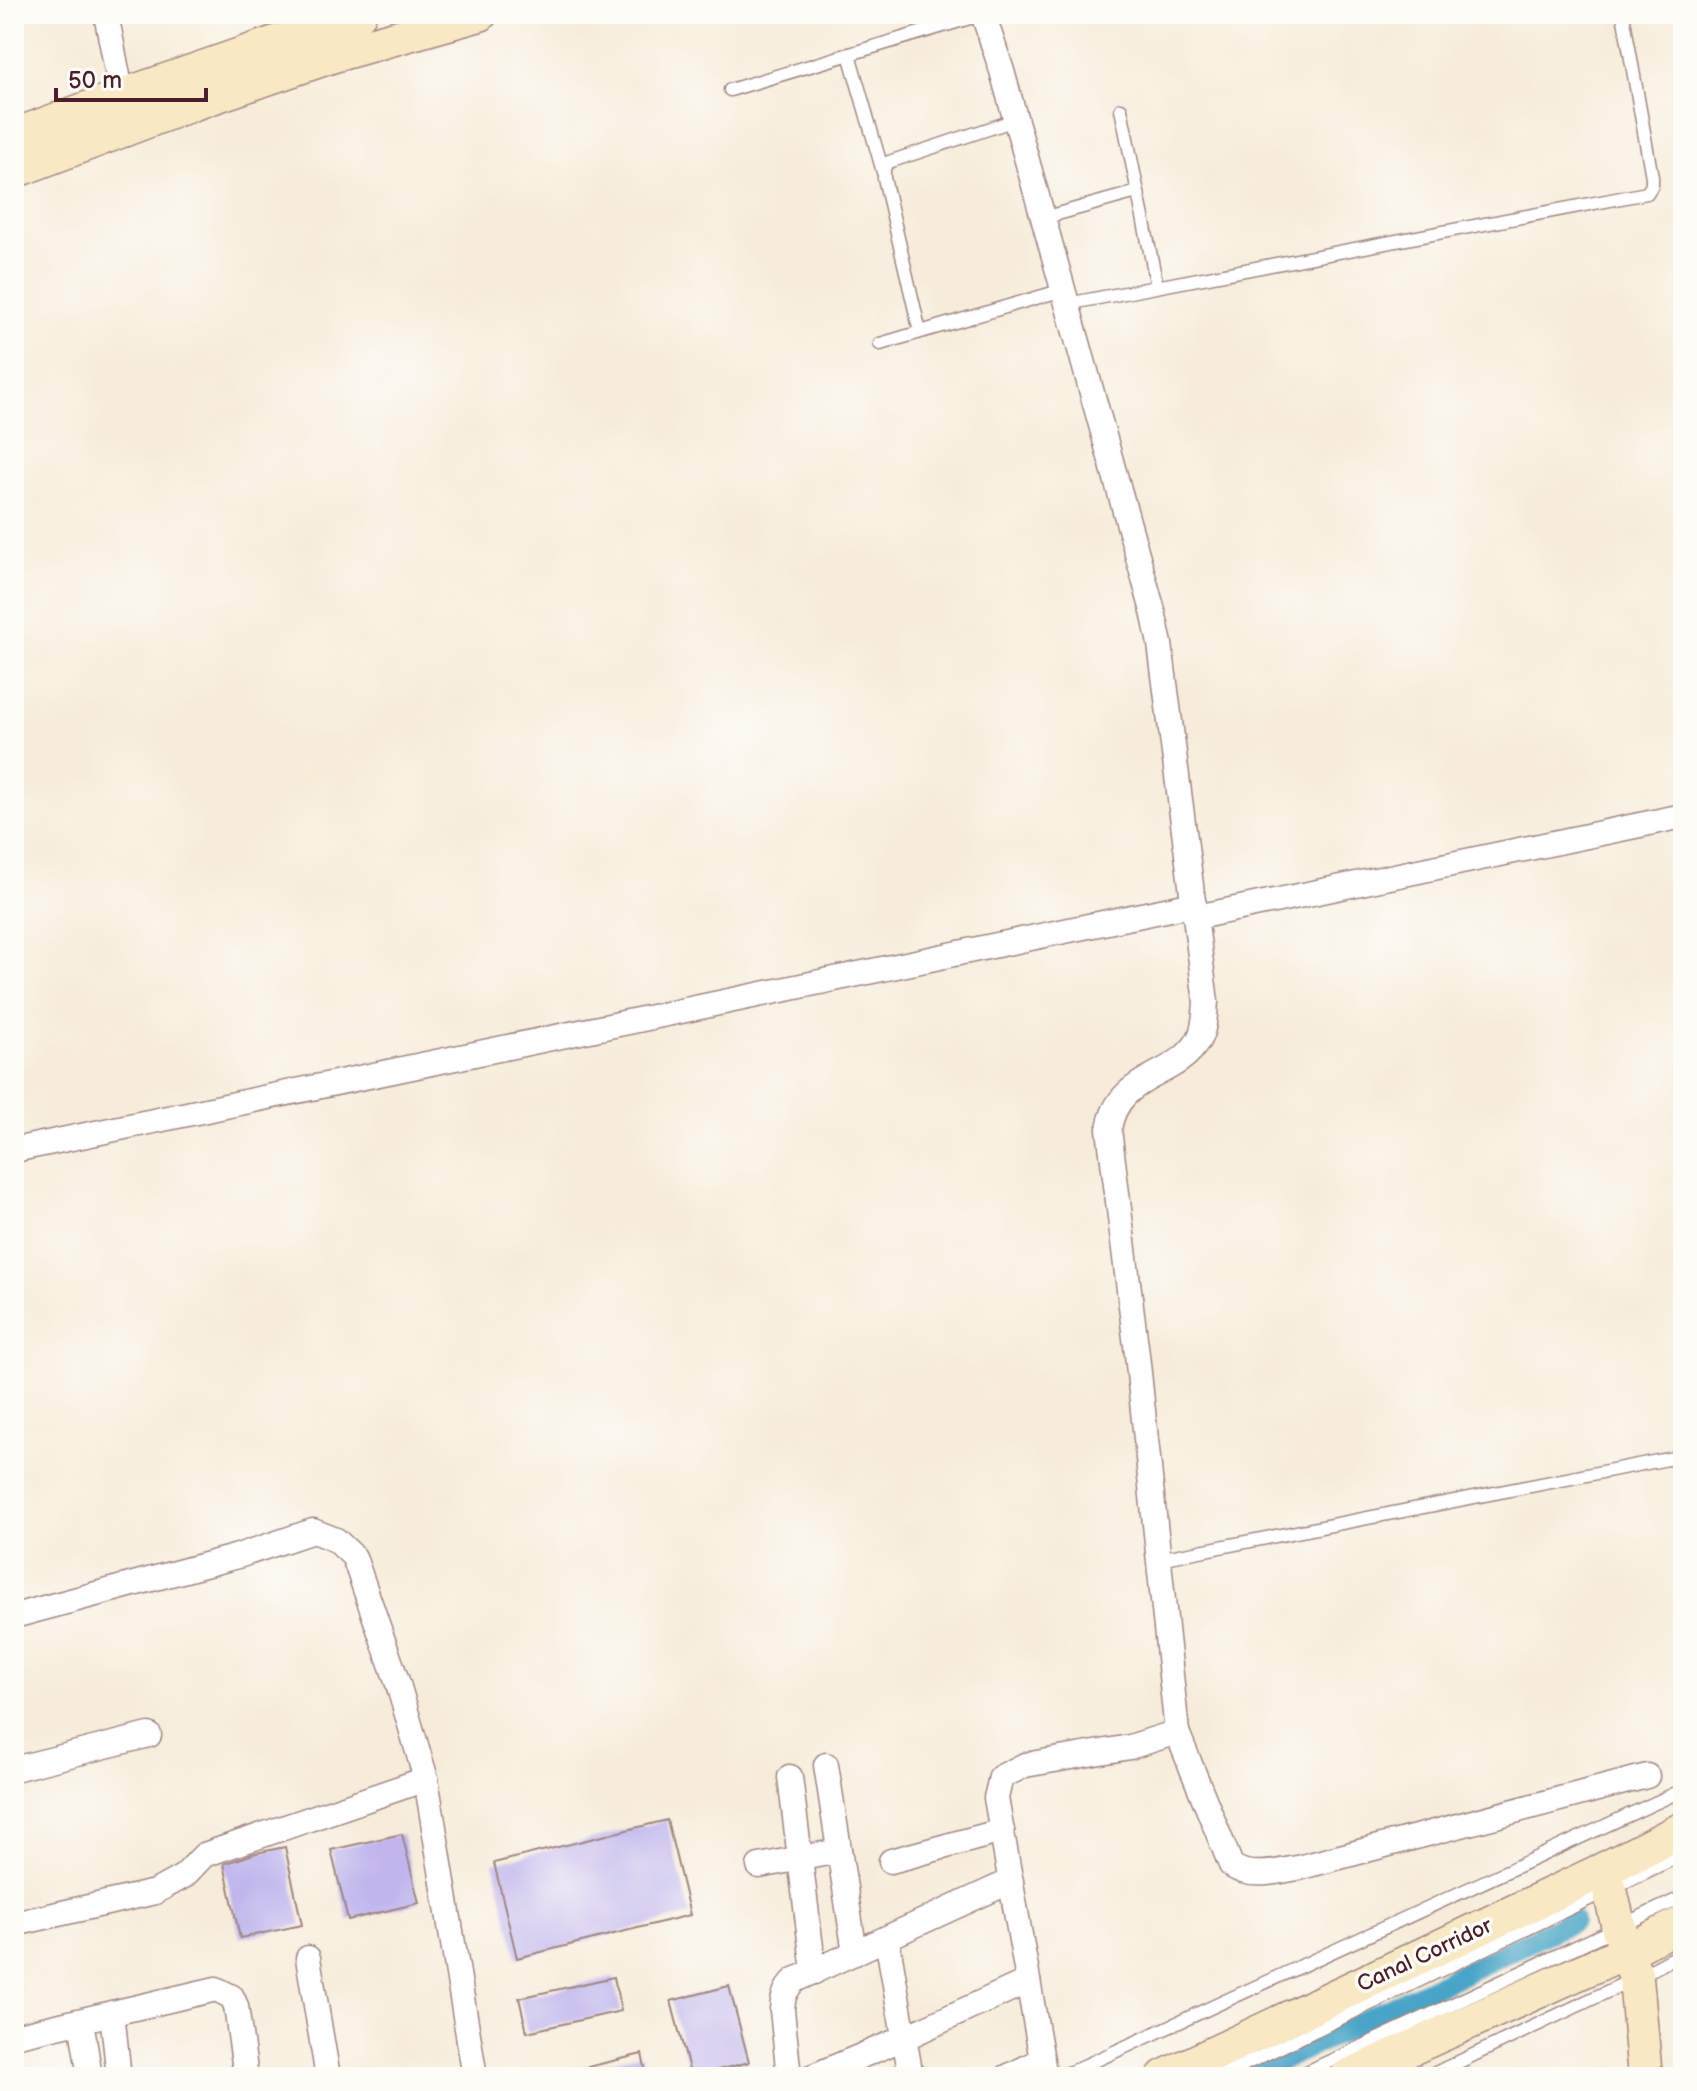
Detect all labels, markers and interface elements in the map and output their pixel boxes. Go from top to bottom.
scale bar [56,52,206,102]
text: 50 m [68,66,122,95]
street label: Canal Corridor [1353,1912,1497,1998]

